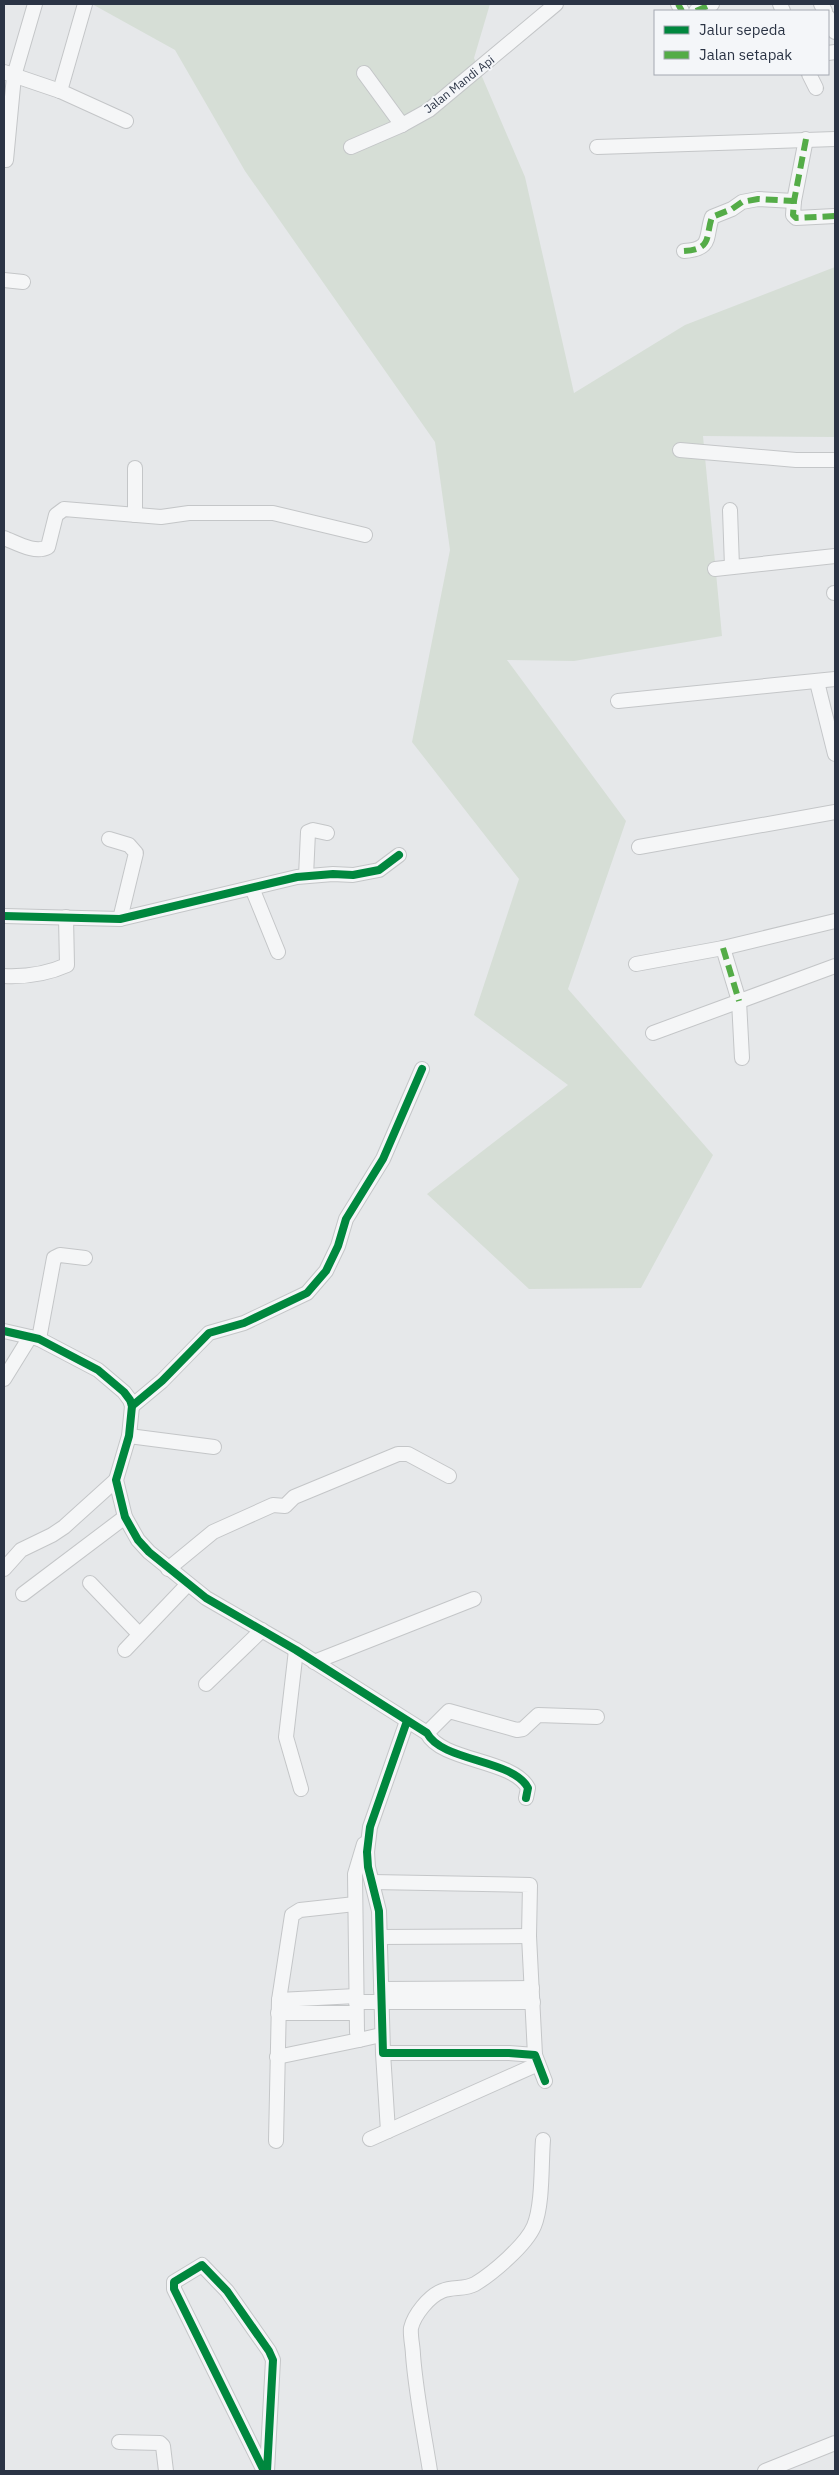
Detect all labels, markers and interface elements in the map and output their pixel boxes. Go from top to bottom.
legend [654,10,829,75]
text: Jalur sepeda [699,20,786,39]
text: Jalan setapak [699,45,792,64]
street label: Jalan Mandi Api [421,52,497,116]

